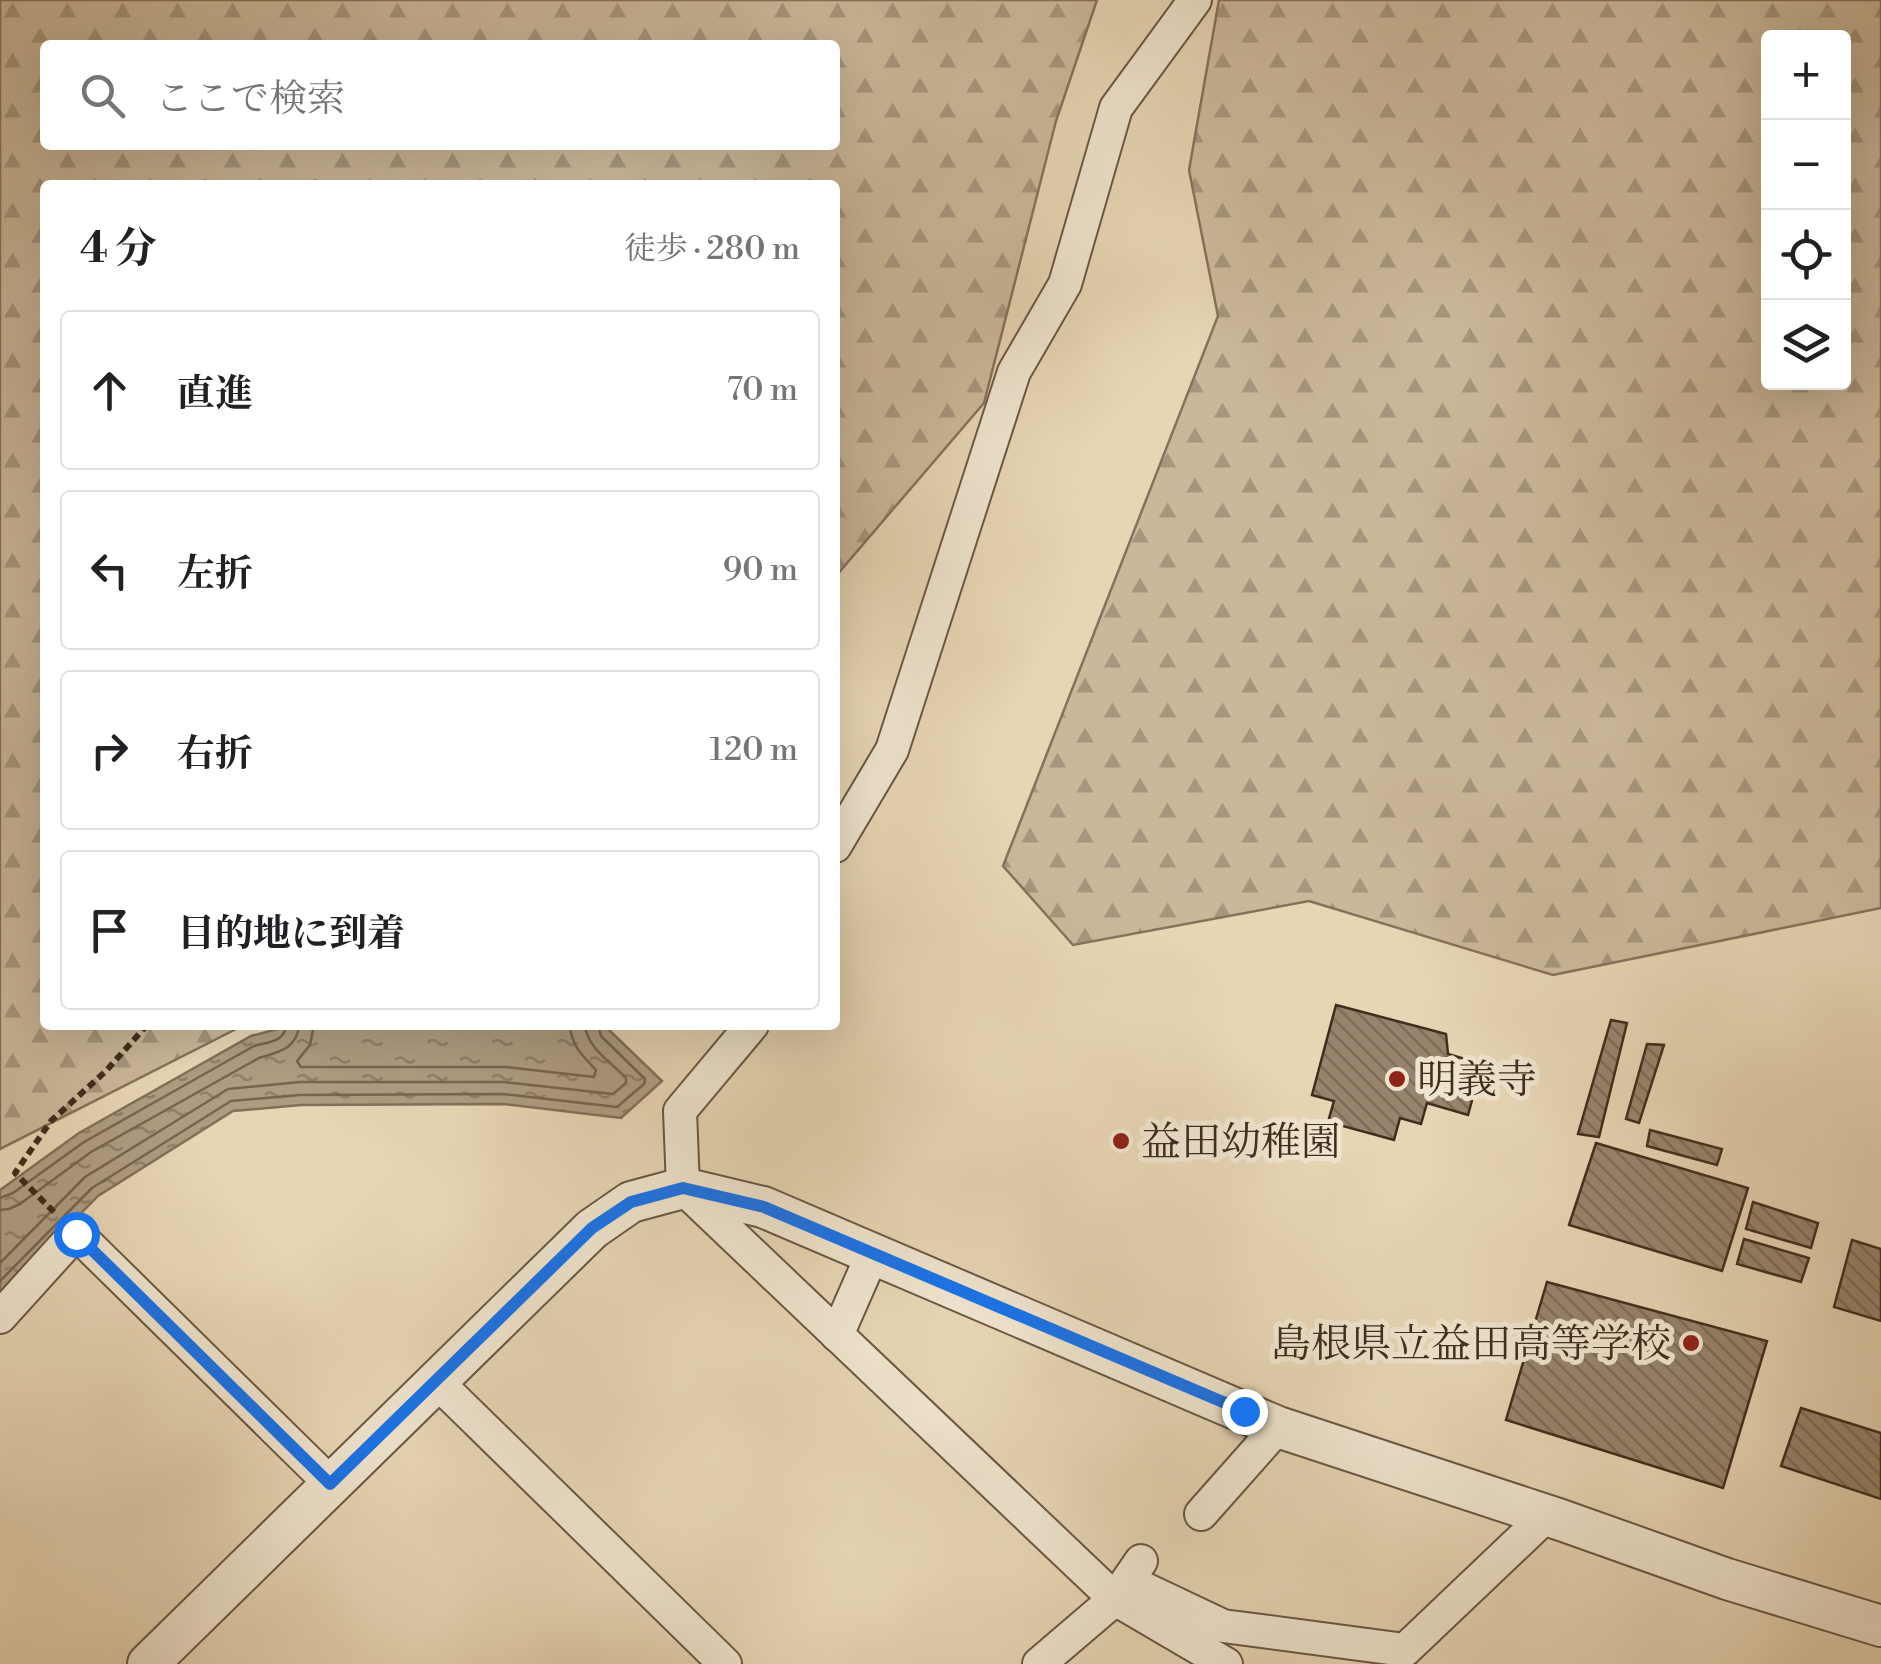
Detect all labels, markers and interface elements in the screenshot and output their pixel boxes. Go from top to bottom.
map controls [1761,30,1851,390]
button: + [1761,30,1851,120]
search box [40,40,840,150]
icon: search [75,68,130,123]
text: ここで検索 [155,76,345,123]
button: − [1761,120,1851,210]
button: locate [1761,210,1851,300]
text: 4 分 [80,223,157,276]
text: 徒歩 · 280 m [624,229,800,269]
button: layers [1761,300,1851,390]
icon: ahead [82,363,137,418]
text: 70 m [727,370,798,410]
text: 直進 [177,371,253,418]
icon: left [82,543,137,598]
text: 90 m [723,550,798,590]
text: 左折 [177,551,253,598]
icon: right [82,723,137,778]
text: 120 m [709,730,798,770]
text: 右折 [177,731,253,778]
icon: arrive [82,903,137,958]
text: 目的地に到着 [177,911,405,958]
place label: 明義寺 [1417,1056,1537,1106]
marker: 明義寺 [1386,1068,1408,1090]
place label: 益田幼稚園 [1141,1118,1341,1168]
marker: 益田幼稚園 [1110,1130,1132,1152]
route start [54,1212,100,1258]
place label: 島根県立益田高等学校 [1271,1320,1671,1370]
marker: 島根県立益田高等学校 [1680,1332,1702,1354]
route end [1222,1389,1268,1435]

